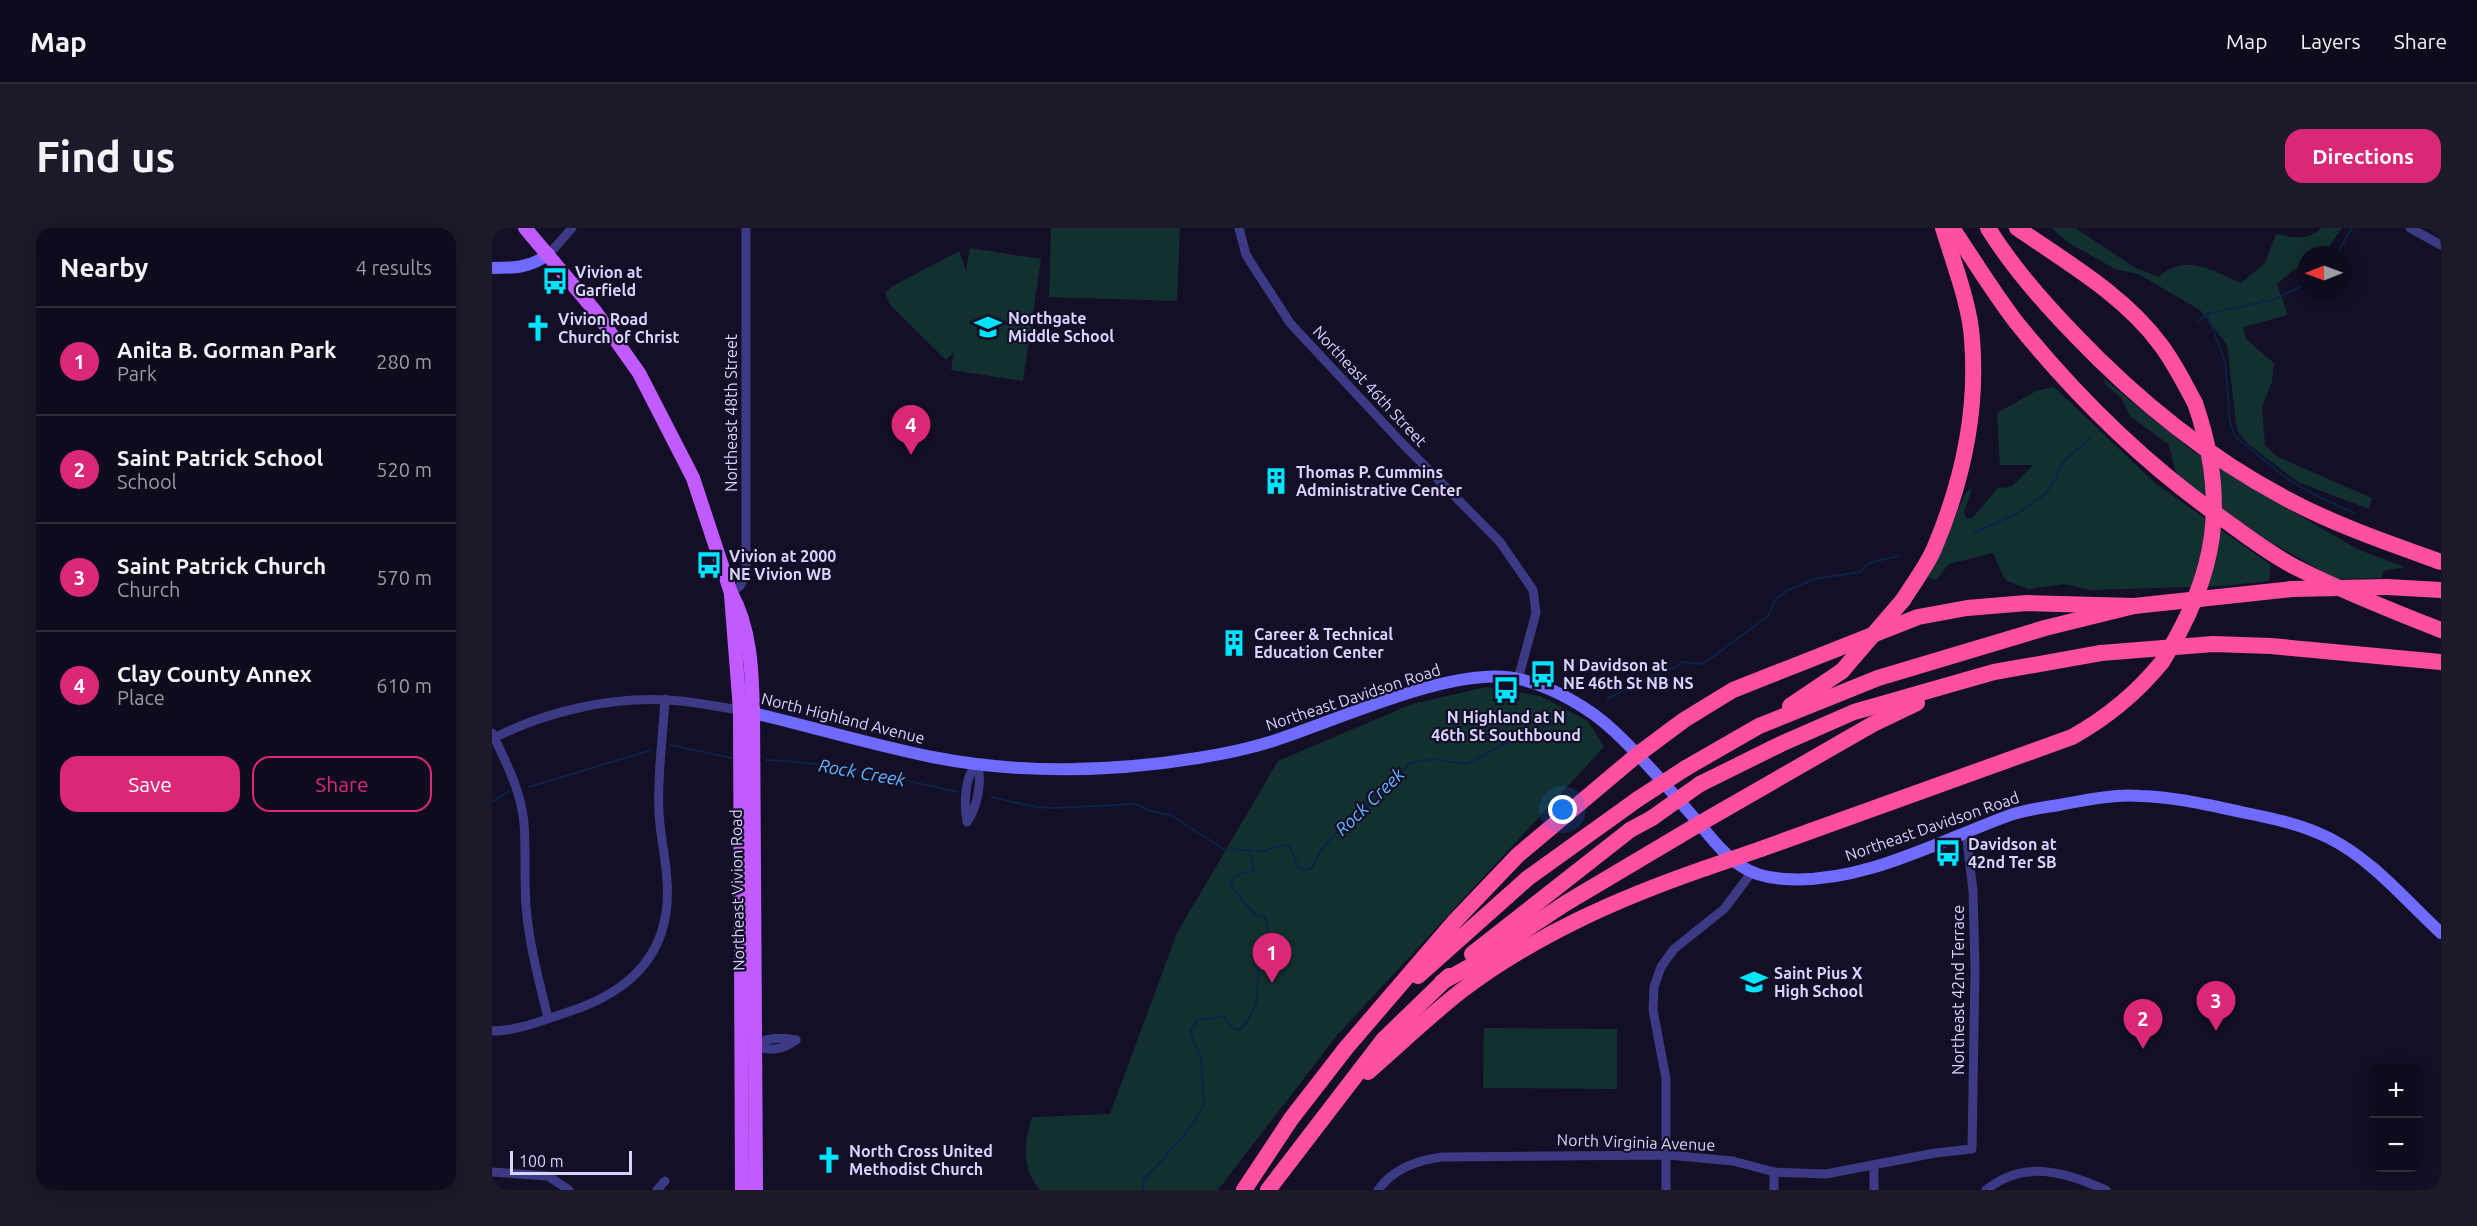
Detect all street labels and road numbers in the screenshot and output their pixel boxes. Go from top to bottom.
street label: Northeast 46th Street [1310,322,1431,450]
street label: Northeast 48th Street [722,333,740,492]
street label: Northeast Davidson Road [1263,660,1443,734]
street label: North Highland Avenue [759,689,927,747]
street label: Northeast Davidson Road [1843,788,2021,864]
street label: Northeast Vivion Road [727,809,747,971]
street label: Northeast 42nd Terrace [1949,905,1967,1075]
street label: North Virginia Avenue [1557,1130,1715,1154]

